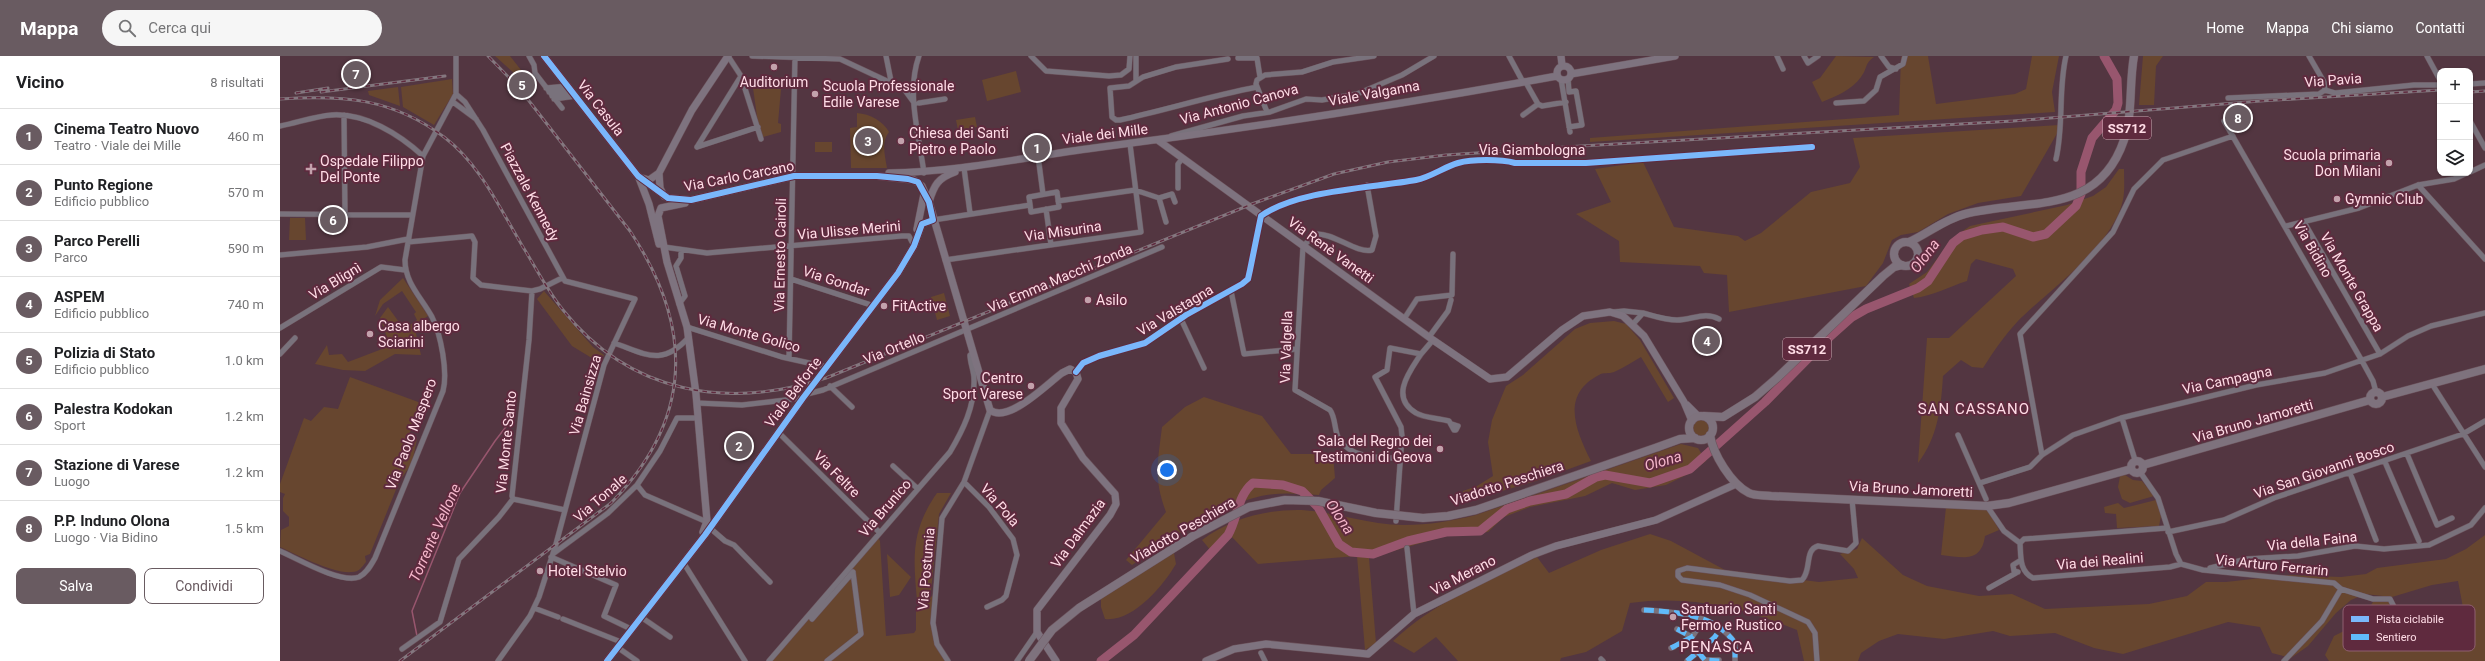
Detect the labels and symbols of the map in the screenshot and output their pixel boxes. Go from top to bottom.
pin: 7 [343,59,369,89]
marker: Auditorium [769,62,779,72]
pin: 5 [509,70,535,100]
street label: Via Pavia [2304,70,2362,90]
place label: Auditorium [740,74,808,90]
street label: Via Casula [574,77,628,139]
street label: Viale Valganna [1327,77,1421,109]
place label: Scuola Professionale Edile Varese [823,78,954,110]
street label: Via Antonio Canova [1178,80,1300,128]
marker: Scuola Professionale Edile Varese [810,89,820,99]
pin: 8 [2225,103,2251,133]
road number: SS712 [2103,117,2151,139]
street label: Viale dei Mille [1061,121,1149,147]
place label: Chiesa dei Santi Pietro e Paolo [909,125,1009,157]
pin: 3 [855,126,881,156]
pin: 1 [1024,133,1050,163]
marker: Chiesa dei Santi Pietro e Paolo [896,136,906,146]
street label: Piazzale Kennedy [497,140,563,244]
street label: Via Giambologna [1479,142,1585,158]
place label: Scuola primaria Don Milani [2283,147,2381,179]
place label: Ospedale Filippo Del Ponte [320,153,424,185]
street label: Via Carlo Carcano [683,157,795,195]
marker: Scuola primaria Don Milani [2384,158,2394,168]
marker: Ospedale Filippo Del Ponte [305,163,317,175]
place label: Gymnic Club [2345,191,2424,207]
marker: Gymnic Club [2332,194,2342,204]
street label: Via Ernesto Cairoli [771,198,789,312]
pin: 6 [320,205,346,235]
street label: Via Renè Vanetti [1285,214,1377,286]
street label: Via Ulisse Merini [797,218,901,242]
street label: Via Misurina [1024,218,1102,244]
street label: Via Bidino [2290,218,2336,280]
street label: Via Monte Grappa [2317,230,2387,334]
water label: Olona [1906,235,1944,277]
street label: Via Emma Macchi Zonda [985,240,1135,316]
street label: Via Blignì [306,259,364,303]
street label: Via Gondar [801,263,871,299]
street label: Via Valstagna [1134,281,1216,339]
place label: Asilo [1096,292,1127,308]
marker: Asilo [1083,295,1093,305]
place label: FitActive [892,298,946,314]
marker: FitActive [879,301,889,311]
street label: Via Valgella [1277,310,1295,384]
street label: Via Monte Golico [696,311,802,355]
place label: Casa albergo Sciarini [378,318,460,350]
pin: 4 [1694,326,1720,356]
street label: Via Ortello [861,328,927,368]
marker: Casa albergo Sciarini [365,329,375,339]
road number: SS712 [1783,338,1831,360]
street label: Via Bainsizza [566,353,604,437]
street label: Viale Belforte [761,354,825,430]
street label: Via Campagna [2181,363,2273,397]
place label: Centro Sport Varese [943,370,1023,402]
street label: Via Paolo Maspero [382,376,440,492]
marker: Centro Sport Varese [1026,381,1036,391]
street label: Via Monte Santo [493,390,519,494]
street label: Via Bruno Jamoretti [2191,396,2315,446]
district label: SAN CASSANO [1918,400,2030,418]
pin: 2 [726,431,752,461]
place label: Sala del Regno dei Testimoni di Geova [1313,433,1432,465]
street label: Via San Giovanni Bosco [2252,438,2396,502]
marker: Sala del Regno dei Testimoni di Geova [1435,444,1445,454]
water label: Olona [1642,447,1684,475]
street label: Via Feltre [811,448,863,500]
street label: Viadotto Peschiera [1449,457,1565,509]
your location [1157,460,1177,480]
street label: Via Tonale [570,471,630,525]
street label: Via Brunico [856,476,914,540]
street label: Via Bruno Jamoretti [1849,478,1973,500]
street label: Via Pola [977,480,1023,530]
water label: Torrente Vellone [405,481,465,585]
street label: Viadotto Peschiera [1128,494,1238,566]
street label: Via Dalmazia [1048,495,1108,571]
water label: Olona [1322,496,1358,538]
street label: Via Postumia [914,527,938,611]
street label: Via della Faina [2266,528,2358,554]
street label: Via dei Realini [2056,549,2144,573]
street label: Via Arturo Ferrarin [2215,551,2329,579]
street label: Via Merano [1428,552,1498,598]
place label: Hotel Stelvio [548,563,627,579]
marker: Hotel Stelvio [535,566,545,576]
place label: Santuario Santi Fermo e Rustico [1681,601,1782,633]
legend [2343,605,2475,651]
marker: Santuario Santi Fermo e Rustico [1668,612,1678,622]
text: Pista ciclabile [2376,613,2444,626]
text: Sentiero [2376,631,2416,644]
district label: PENASCA [1680,638,1754,656]

